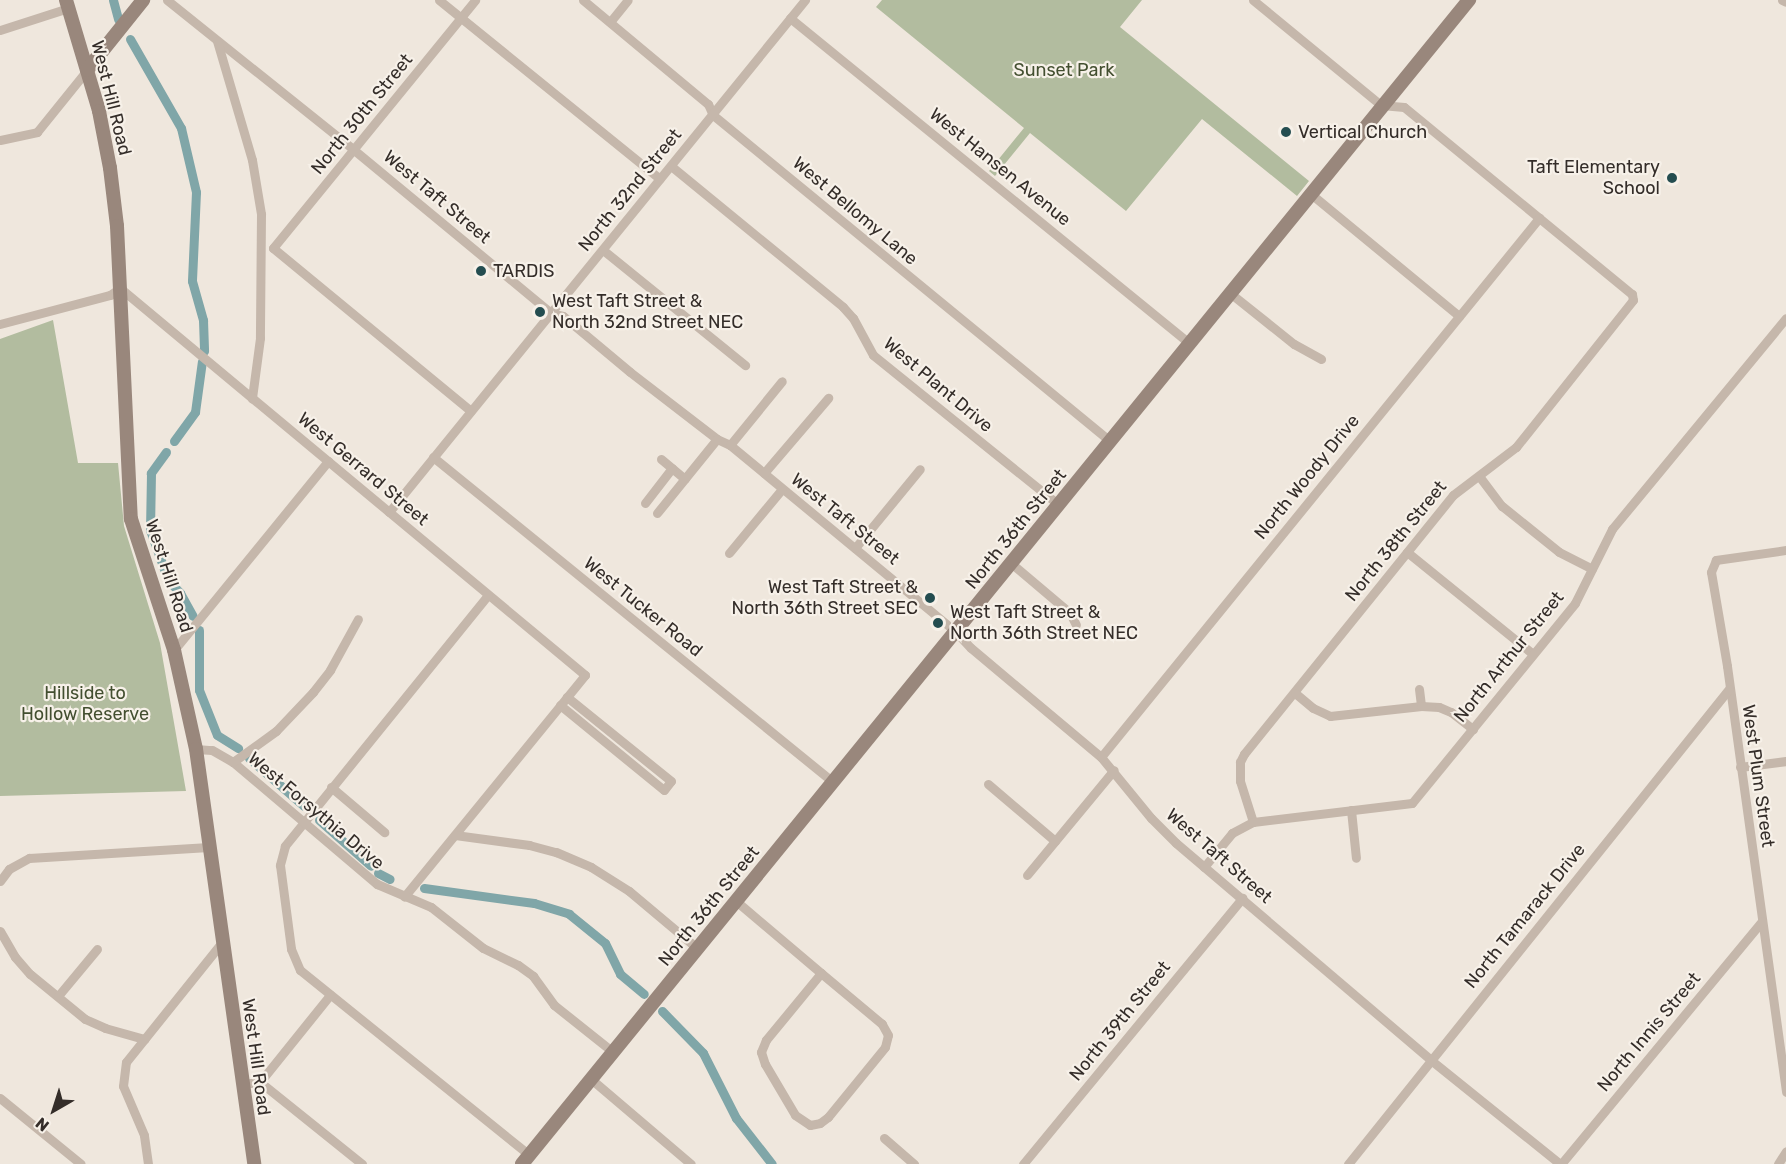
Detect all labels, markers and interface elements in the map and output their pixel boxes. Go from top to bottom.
street label: West Hill Road [86,38,136,158]
street label: North 30th Street [307,49,417,179]
park label: Sunset Park [1013,59,1115,81]
street label: West Hansen Avenue [925,103,1075,231]
place label: Vertical Church [1298,121,1427,143]
street label: North 32nd Street [574,124,686,256]
marker: Vertical Church [1279,125,1293,139]
street label: West Taft Street [379,146,495,248]
street label: West Bellomy Lane [788,152,922,270]
place label: Taft Elementary School [1527,157,1660,200]
marker: Taft Elementary School [1665,171,1679,185]
place label: TARDIS [493,260,554,282]
marker: TARDIS [474,264,488,278]
place label: West Taft Street & North 32nd Street NEC [552,291,743,334]
marker: West Taft Street & North 32nd Street NEC [533,305,547,319]
street label: West Plant Drive [879,333,997,437]
street label: West Gerrard Street [293,408,433,530]
street label: North Woody Drive [1250,410,1364,544]
street label: North 36th Street [961,465,1071,593]
street label: West Taft Street [786,469,904,569]
street label: North 38th Street [1341,476,1451,606]
street label: West Hill Road [141,517,197,635]
street label: West Tucker Road [579,552,707,662]
place label: West Taft Street & North 36th Street SEC [731,577,918,620]
street label: North Arthur Street [1449,587,1569,727]
marker: West Taft Street & North 36th Street SEC [923,591,937,605]
place label: West Taft Street & North 36th Street NEC [950,602,1138,644]
marker: West Taft Street & North 36th Street NEC [931,616,945,630]
park label: Hillside to Hollow Reserve [21,683,149,726]
street label: West Plum Street [1737,703,1779,849]
street label: West Forsythia Drive [244,748,388,874]
street label: West Taft Street [1161,804,1277,908]
street label: North Tamarack Drive [1460,839,1590,993]
street label: North 36th Street [654,842,764,970]
street label: North 39th Street [1065,957,1175,1085]
street label: North Innis Street [1593,968,1705,1096]
street label: West Hill Road [237,997,275,1117]
north arrow [24,1080,84,1140]
text: N [32,1113,53,1135]

